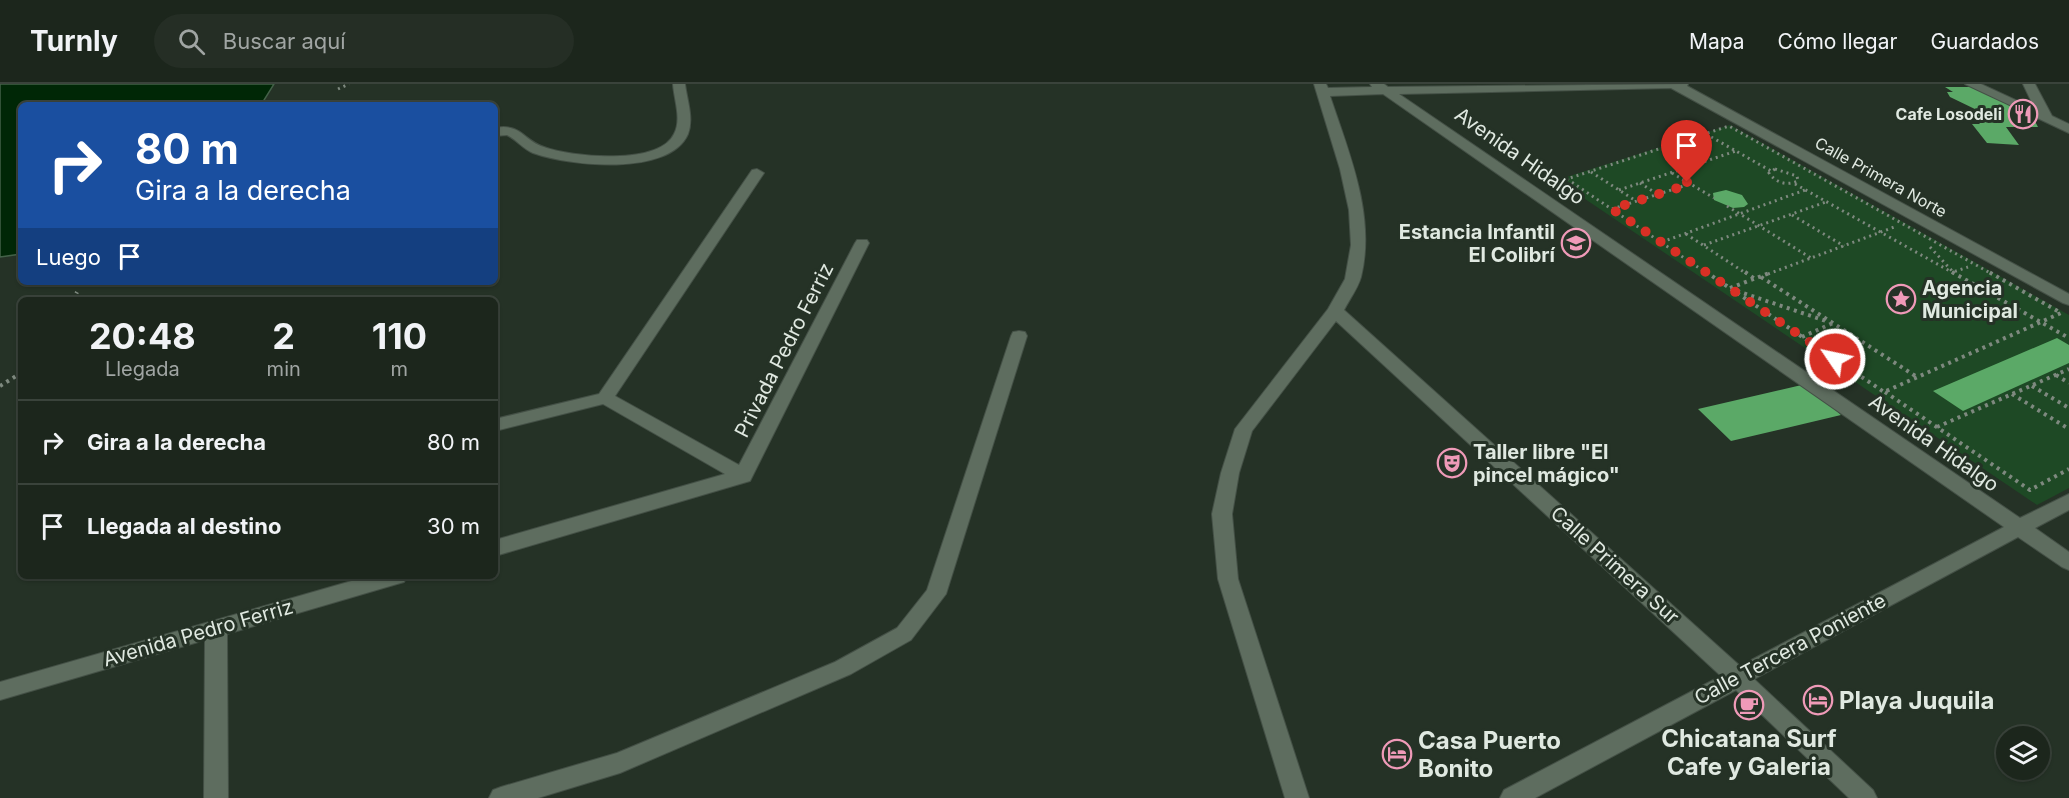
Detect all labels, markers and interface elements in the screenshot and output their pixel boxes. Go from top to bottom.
search box [154,14,574,68]
text: Turnly [30,24,118,58]
icon: search [175,25,208,58]
text: Buscar aquí [223,28,346,54]
text: Mapa [1689,29,1745,54]
text: Cómo llegar [1778,29,1897,54]
text: Guardados [1930,29,2039,54]
restaurant icon: Cafe Losodeli [2007,98,2039,130]
street label: Avenida Hidalgo [1450,102,1590,210]
place label: Cafe Losodeli [1896,104,2002,124]
pin [1661,120,1712,182]
text: 80 m [135,123,239,174]
icon: right [36,126,114,204]
icon: arrive [1670,129,1703,162]
street label: Calle Primera Norte [1812,132,1950,222]
text: Gira a la derecha [135,174,351,207]
place label: Estancia Infantil El Colibrí [1399,220,1556,267]
school or university icon: Estancia Infantil El Colibrí [1560,227,1592,259]
icon: arrive [113,240,146,273]
text: Luego [36,244,101,270]
street label: Privada Pedro Ferriz [730,259,838,441]
place label: Agencia Municipal [1922,276,2018,323]
place icon: Agencia Municipal [1885,283,1917,315]
text: 20:48 [89,314,196,358]
text: 2 [272,314,295,358]
text: 110 [372,314,427,358]
position arrow [1803,327,1867,391]
text: Llegada [105,357,180,381]
text: min [267,357,301,381]
text: m [391,357,408,381]
street label: Avenida Hidalgo [1864,389,2004,497]
icon: right [36,426,69,459]
text: Gira a la derecha [87,429,266,455]
text: 80 m [427,429,480,455]
place label: Taller libre "El pincel mágico" [1473,440,1620,487]
theatre icon: Taller libre "El pincel mágico" [1436,447,1468,479]
street label: Calle Primera Sur [1546,501,1684,629]
icon: arrive [36,510,69,543]
text: Llegada al destino [87,513,281,539]
text: 30 m [427,513,480,539]
street label: Calle Tercera Poniente [1690,588,1890,710]
street label: Avenida Pedro Ferriz [100,594,296,672]
hotel icon: Playa Juquila [1802,684,1834,716]
place label: Playa Juquila [1839,686,1994,715]
cafe icon: Chicatana Surf Cafe y Galeria [1733,689,1765,721]
place label: Chicatana Surf Cafe y Galeria [1661,724,1837,781]
place label: Casa Puerto Bonito [1418,726,1561,783]
map controls [1996,726,2050,780]
button: layers [1996,726,2050,780]
hotel icon: Casa Puerto Bonito [1381,738,1413,770]

